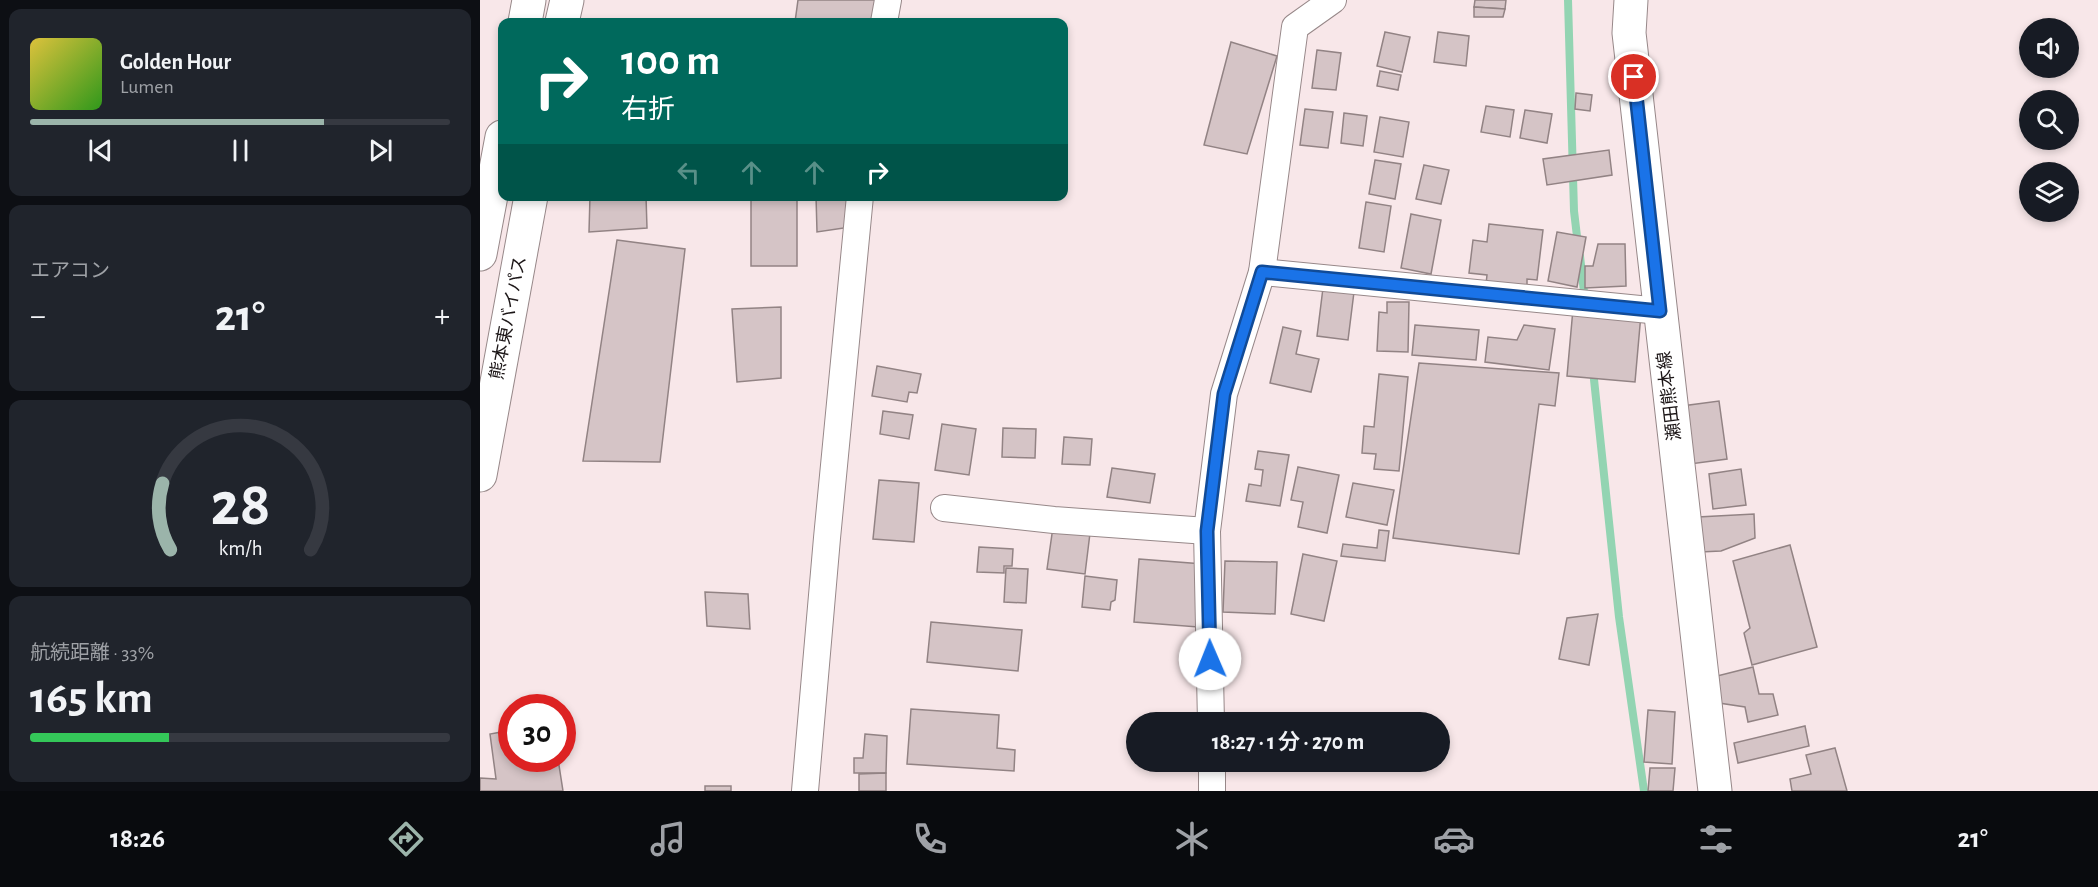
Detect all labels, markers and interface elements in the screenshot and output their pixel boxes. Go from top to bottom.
map controls [2019,18,2079,222]
button: sound [2019,18,2079,78]
text: 100 m [621,40,720,82]
icon: right [522,42,600,120]
text: Golden Hour [120,51,231,73]
pin [1608,51,1659,102]
icon: arrive [1617,60,1650,93]
text: Lumen [120,77,174,97]
button: search [2019,90,2079,150]
text: 右折 [621,96,675,123]
icon: previous [84,134,117,167]
icon: pause [224,134,257,167]
icon: next [364,134,397,167]
icon: left [672,156,705,189]
icon: ahead [735,156,768,189]
icon: ahead [798,156,831,189]
icon: right [861,156,894,189]
button: layers [2019,162,2079,222]
street label: 熊本東バイパス [486,254,530,381]
text: エアコン [30,261,110,281]
text: 21° [215,294,265,339]
text: − [30,300,46,333]
text: + [434,300,450,333]
street label: 瀬田熊本線 [1654,350,1684,442]
text: 28 [210,474,270,536]
text: km/h [218,539,262,560]
position arrow [1178,627,1242,691]
text: 航続距離 · 33% [30,643,154,663]
text: 165 km [30,676,153,721]
speed limit sign: 30 [498,694,576,772]
text: 18:27 · 1 分 · 270 m [1212,731,1364,753]
icon: directions [385,818,427,860]
icon: music [647,818,689,860]
icon: phone [909,818,951,860]
icon: climate [1171,818,1213,860]
icon: car [1433,818,1475,860]
icon: filters [1695,818,1737,860]
text: 18:26 [110,825,165,852]
text: 21° [1958,825,1988,852]

